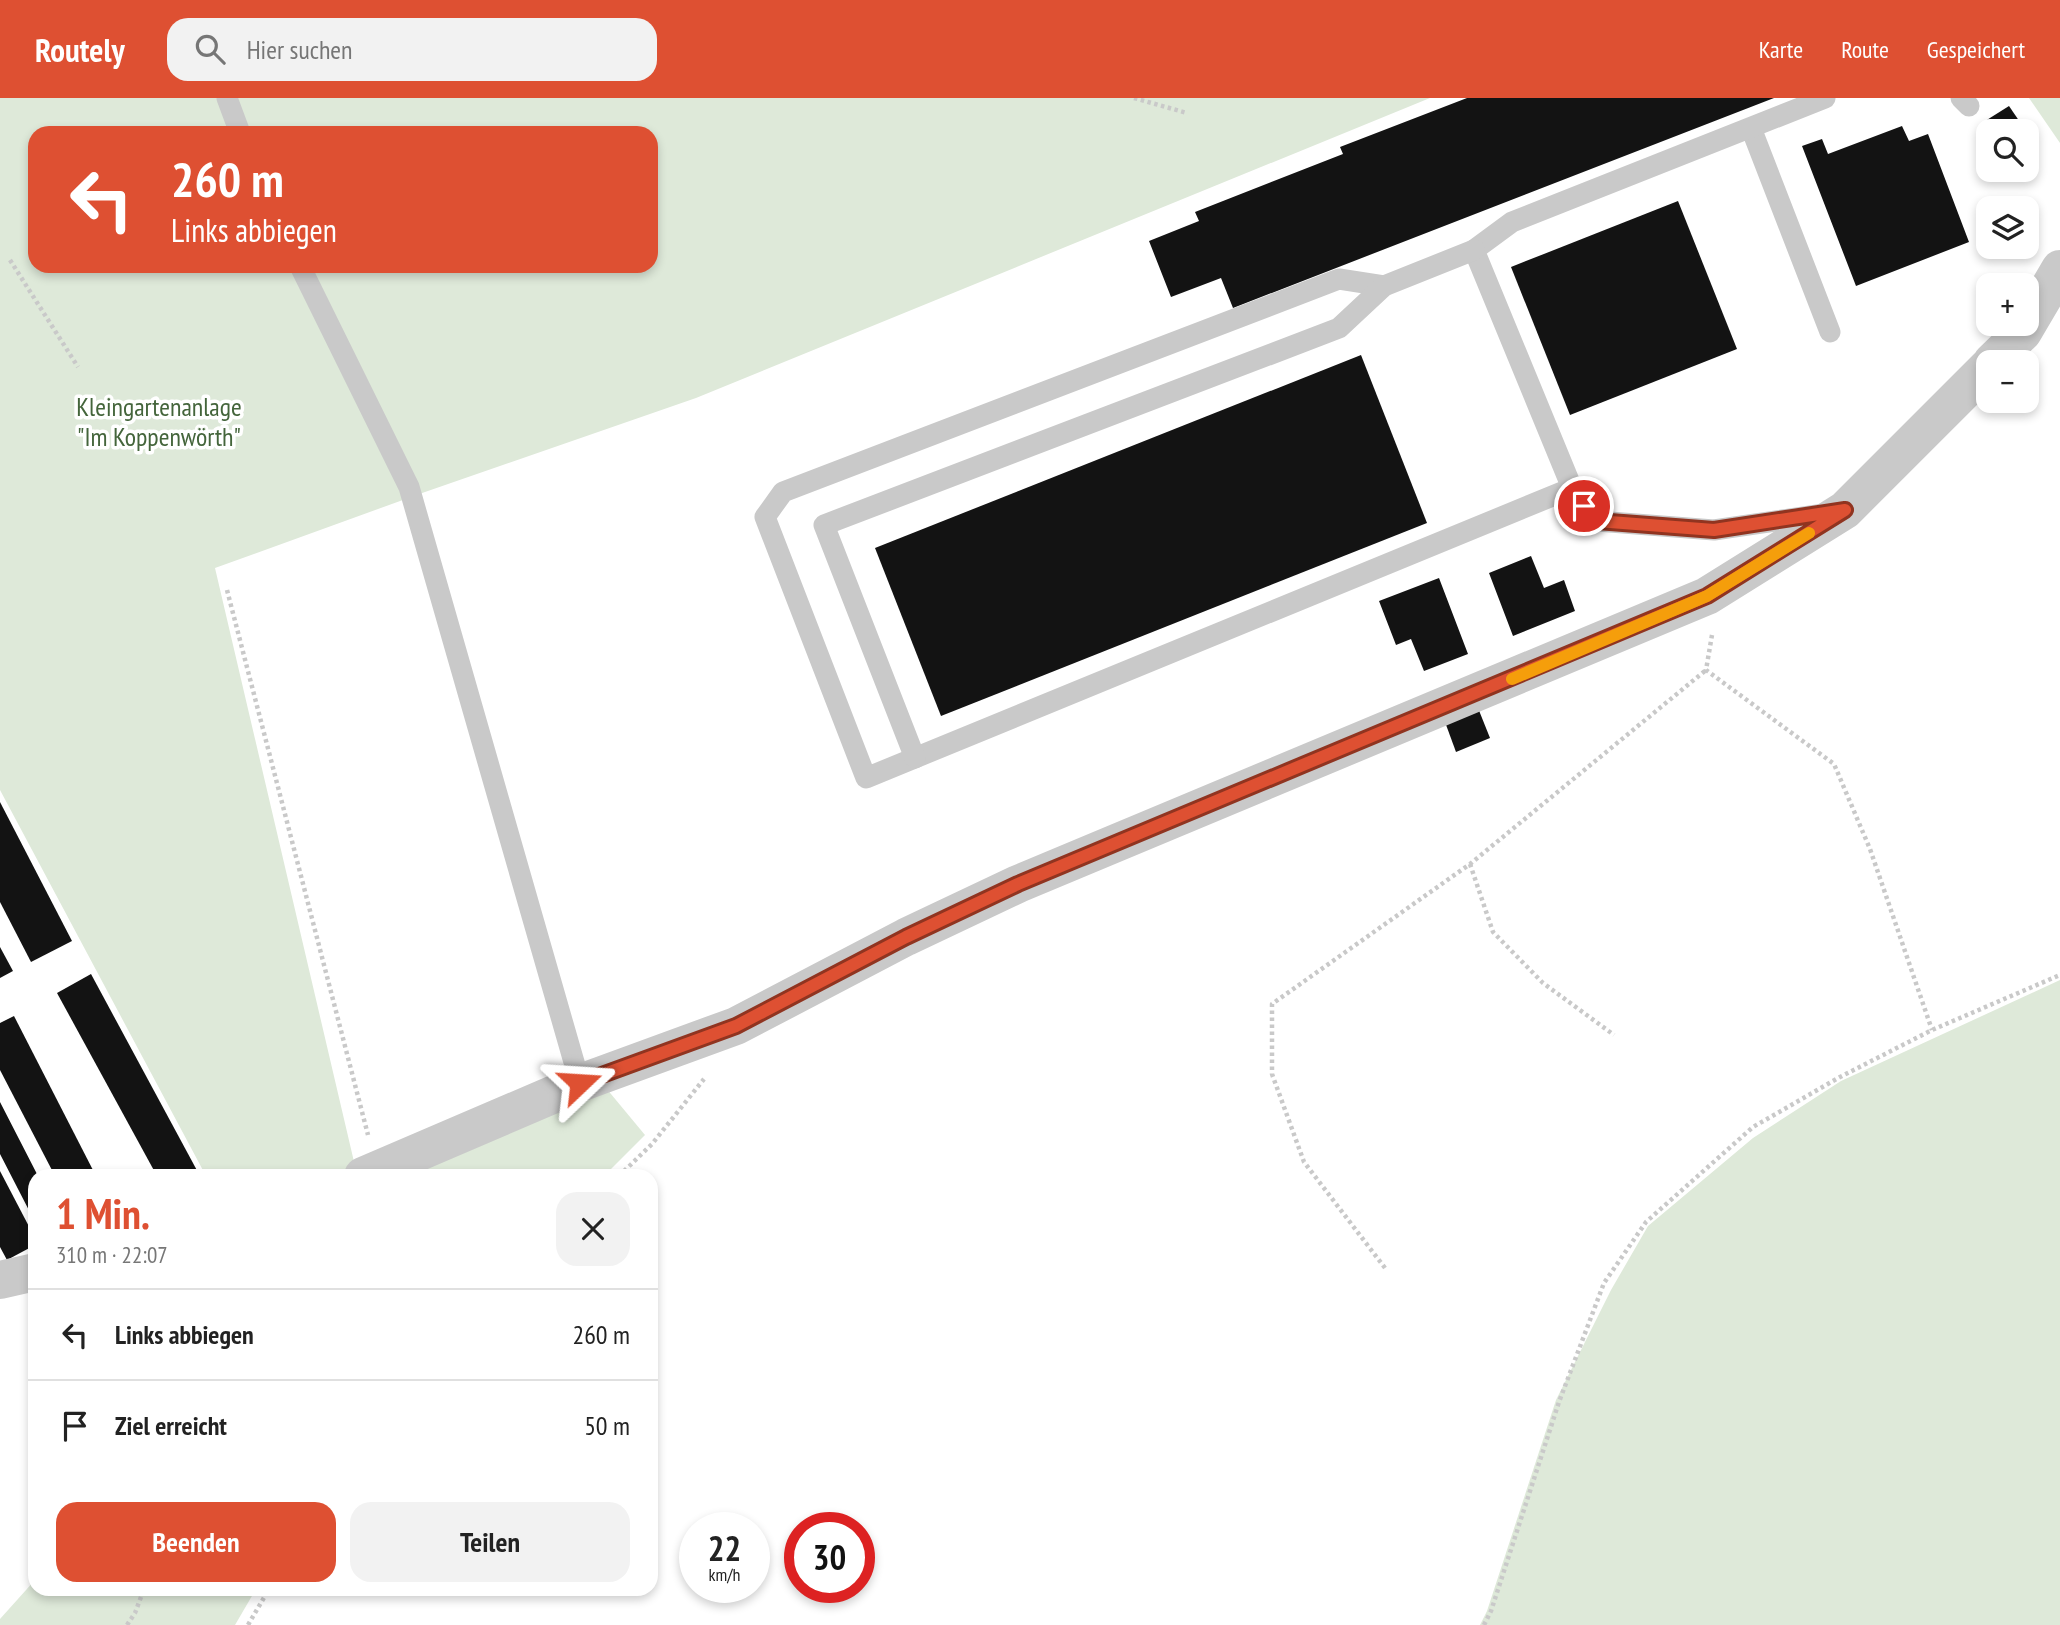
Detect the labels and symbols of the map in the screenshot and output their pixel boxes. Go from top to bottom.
park label: Kleingartenanlage "Im Koppenwörth" [76,390,242,453]
pin [1554,476,1614,536]
position arrow [543,1046,617,1120]
speed limit sign: 30 [784,1512,875,1603]

